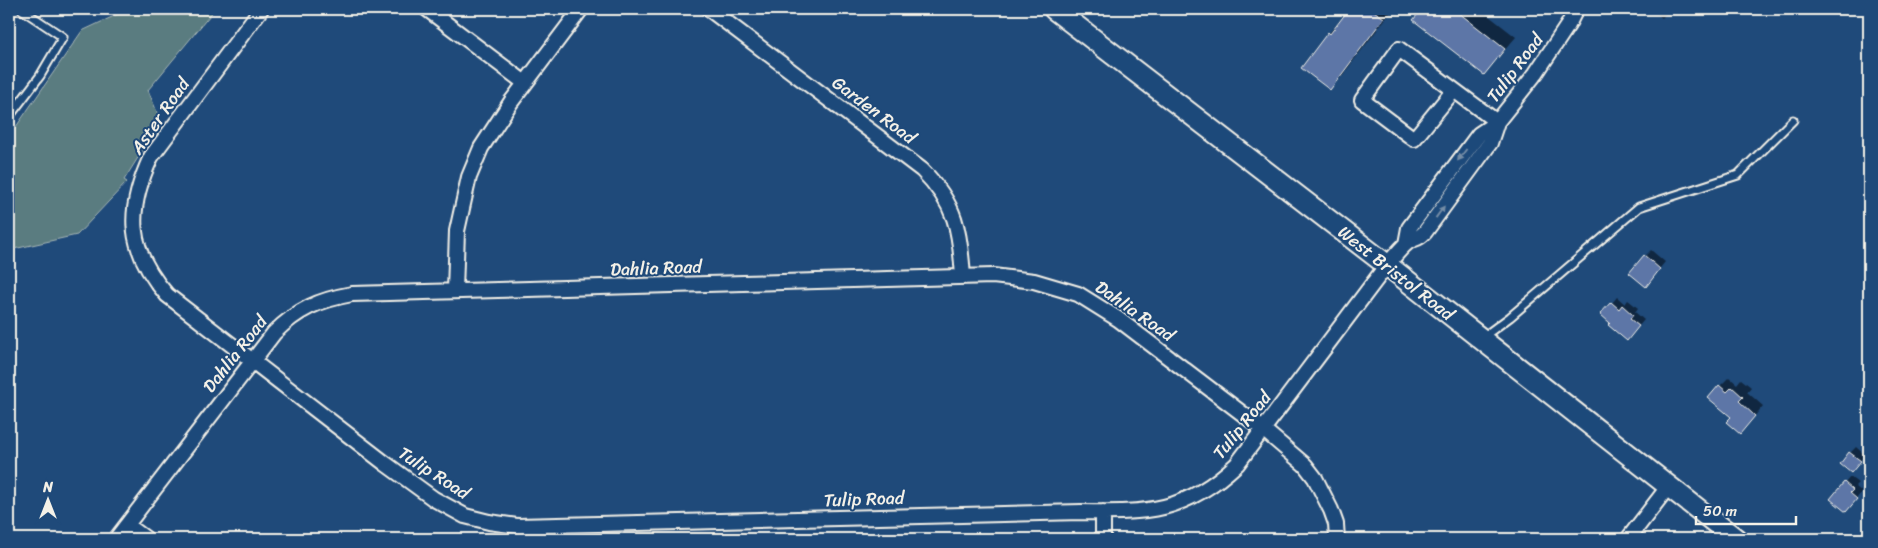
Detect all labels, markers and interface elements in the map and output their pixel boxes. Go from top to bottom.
street label: Tulip Road [1478,25,1553,110]
street label: Garden Road [825,67,924,154]
street label: Aster Road [121,70,199,162]
one-way arrow [1457,148,1468,161]
one-way arrow [1435,205,1445,219]
street label: West Bristol Road [1330,217,1463,330]
street label: Dahlia Road [610,250,704,286]
street label: Dahlia Road [1088,272,1183,351]
street label: Dahlia Road [194,307,277,400]
street label: Tulip Road [1204,382,1281,466]
street label: Tulip Road [391,438,478,509]
text: N [42,475,53,500]
north arrow [22,476,72,526]
street label: Tulip Road [823,482,906,516]
scale bar [1696,493,1796,525]
text: 50 m [1703,498,1738,524]

